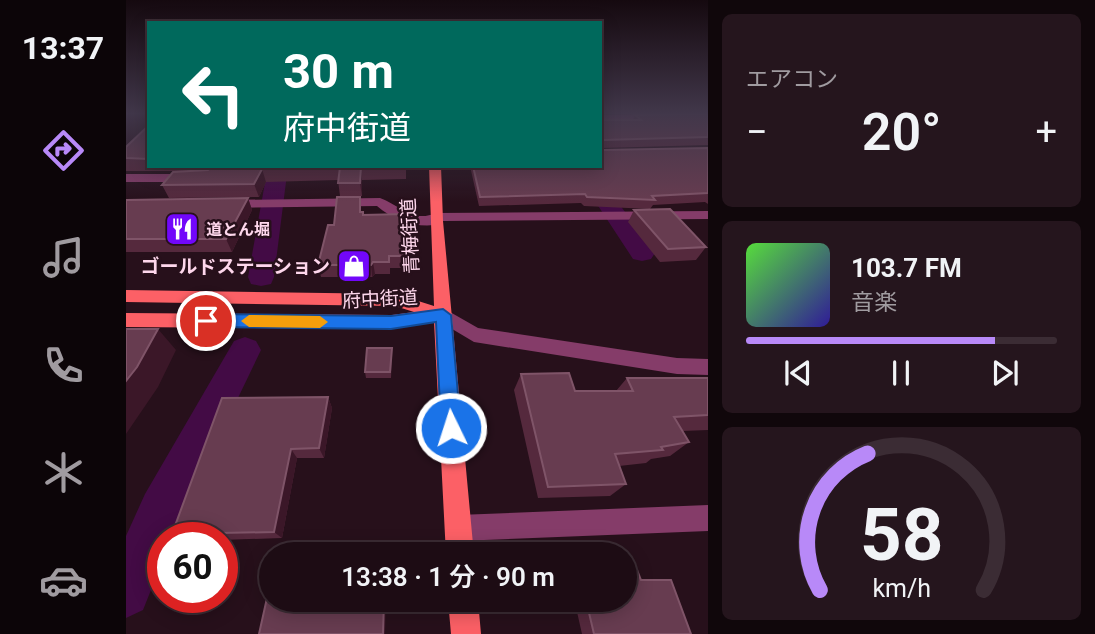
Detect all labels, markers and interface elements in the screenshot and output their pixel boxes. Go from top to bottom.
text: 13:37 [22,29,104,67]
text: 30 m [283,43,394,100]
icon: left [168,49,259,140]
text: エアコン [746,66,838,93]
text: 20° [862,102,941,163]
text: 府中街道 [283,109,411,147]
text: − [746,110,768,154]
text: + [1035,110,1057,154]
icon: directions [39,126,88,175]
street label: 青梅街道 [397,197,423,275]
restaurant icon: 道とん堀 [163,210,201,248]
place label: 道とん堀 [206,220,270,239]
icon: music [39,233,88,282]
shop icon: ゴールドステーション [335,247,373,285]
text: 103.7 FM [851,253,962,283]
place label: ゴールドステーション [140,255,330,278]
street label: 府中街道 [341,286,419,312]
text: 音楽 [851,289,897,316]
pin [176,291,236,351]
icon: arrive [187,302,225,340]
icon: phone [39,341,88,390]
icon: previous [779,354,817,392]
icon: pause [882,354,920,392]
icon: next [986,354,1024,392]
position arrow [414,391,488,465]
icon: climate [39,448,88,497]
text: 58 [860,492,943,578]
speed limit sign: 60 [147,522,238,613]
icon: car [39,556,88,605]
text: 13:38 · 1 分 · 90 m [341,562,555,592]
text: km/h [872,573,931,602]

